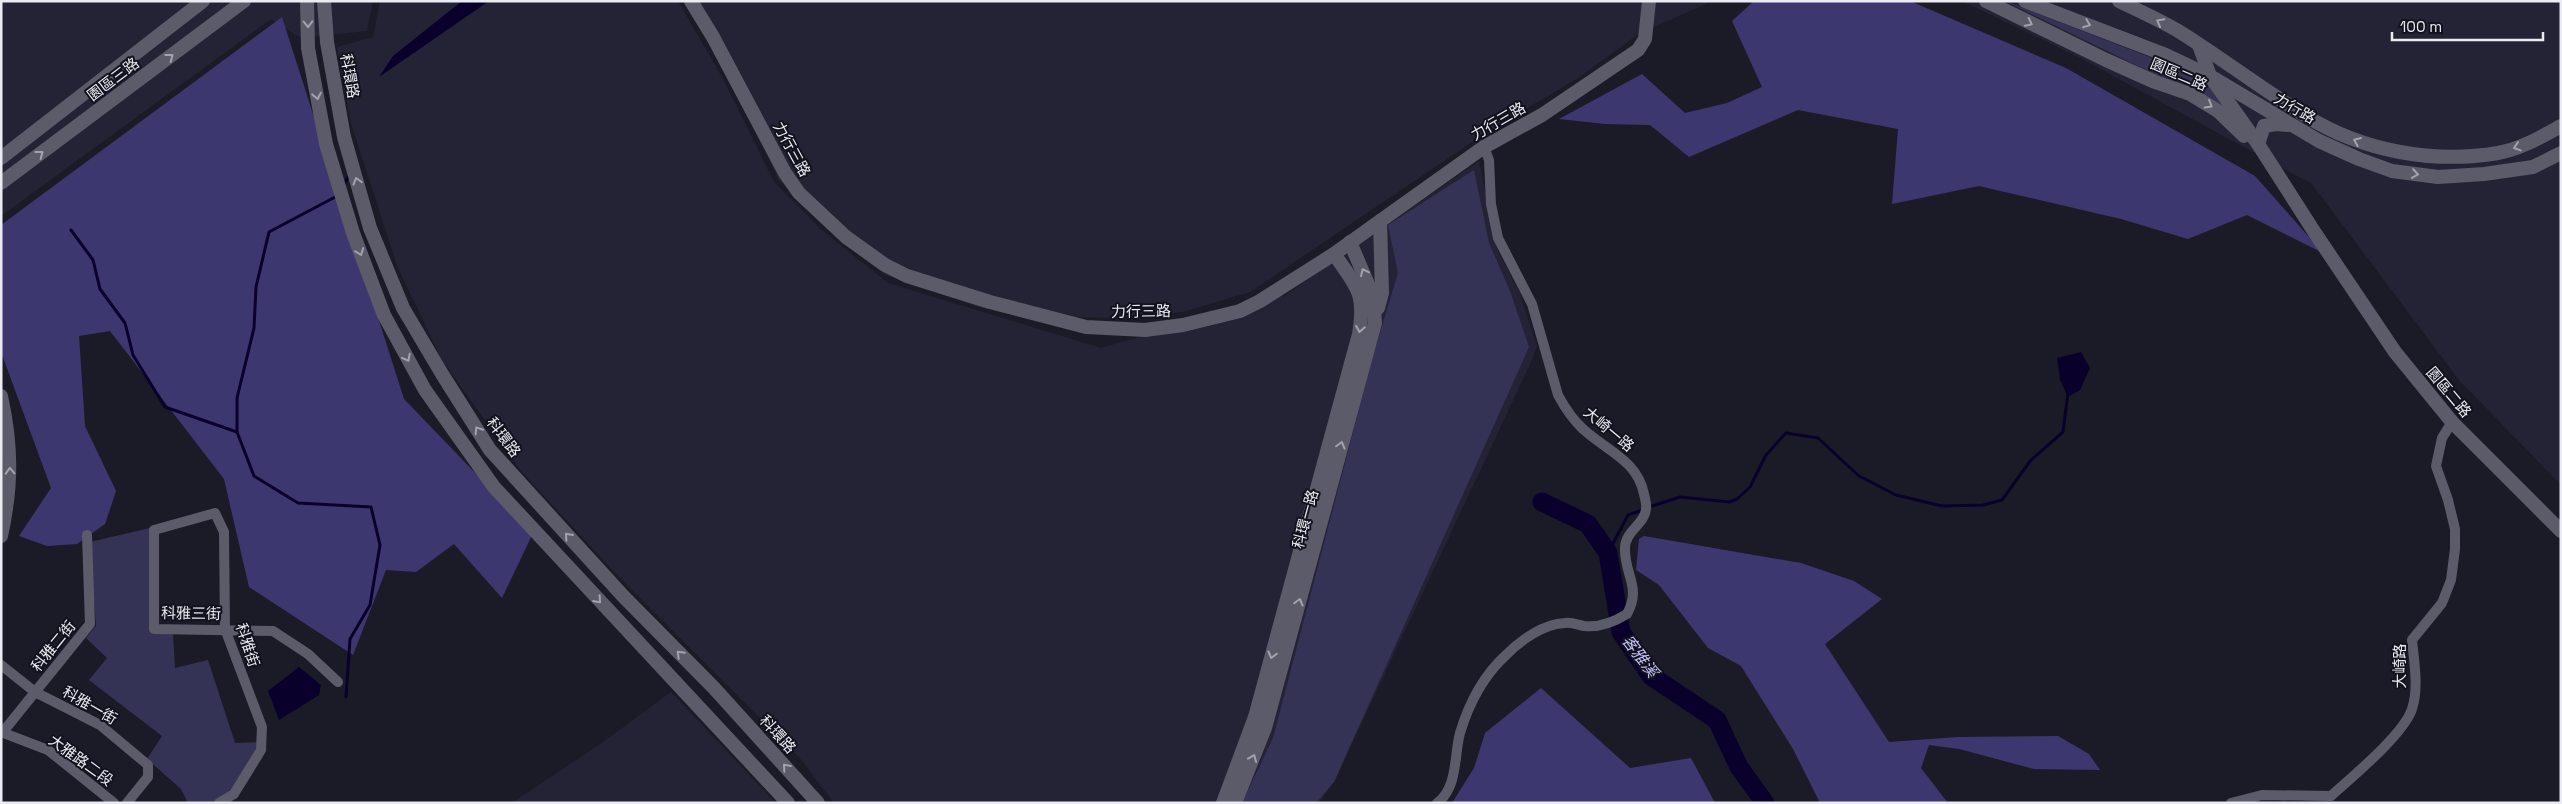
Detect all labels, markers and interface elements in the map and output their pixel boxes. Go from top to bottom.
scale bar [2392,10,2543,42]
one-way arrow [2024,17,2033,27]
text: 100 m [2400,17,2442,36]
one-way arrow [2083,18,2091,28]
one-way arrow [2156,18,2165,28]
one-way arrow [302,21,313,29]
street label: 科環路 [337,52,363,100]
street label: 園區三路 [83,53,143,105]
one-way arrow [164,54,173,62]
street label: 園區二路 [2148,54,2210,94]
street label: 力行路 [2271,89,2319,127]
one-way arrow [311,91,322,100]
street label: 力行三路 [1467,98,1529,144]
one-way arrow [2203,99,2212,109]
street label: 力行三路 [769,118,815,180]
one-way arrow [2353,136,2362,147]
one-way arrow [2513,141,2522,151]
one-way arrow [34,151,44,160]
one-way arrow [2411,168,2419,179]
one-way arrow [352,177,362,185]
one-way arrow [354,247,364,256]
one-way arrow [1360,268,1370,277]
street label: 力行三路 [1111,301,1171,321]
one-way arrow [1355,325,1365,334]
one-way arrow [401,353,411,362]
street label: 園區二路 [2422,363,2476,421]
street label: 大崎一路 [1580,402,1638,456]
street label: 科環路 [483,413,525,461]
one-way arrow [474,426,484,435]
one-way arrow [1336,441,1346,450]
one-way arrow [5,466,16,474]
street label: 科環一路 [1288,488,1322,550]
one-way arrow [565,532,574,541]
one-way arrow [592,595,601,604]
one-way arrow [1293,597,1304,606]
street label: 科雅三街 [161,603,221,623]
street label: 科雅二街 [27,617,79,675]
street label: 科雅街 [232,621,264,669]
water label: 客雅溪 [1617,631,1664,683]
street label: 大崎路 [2390,643,2409,689]
one-way arrow [677,651,686,660]
one-way arrow [1267,651,1278,660]
street label: 科雅一街 [59,682,121,728]
street label: 科環路 [756,711,800,757]
street label: 大雅路二段 [45,730,117,790]
one-way arrow [1248,754,1258,762]
one-way arrow [783,763,792,772]

